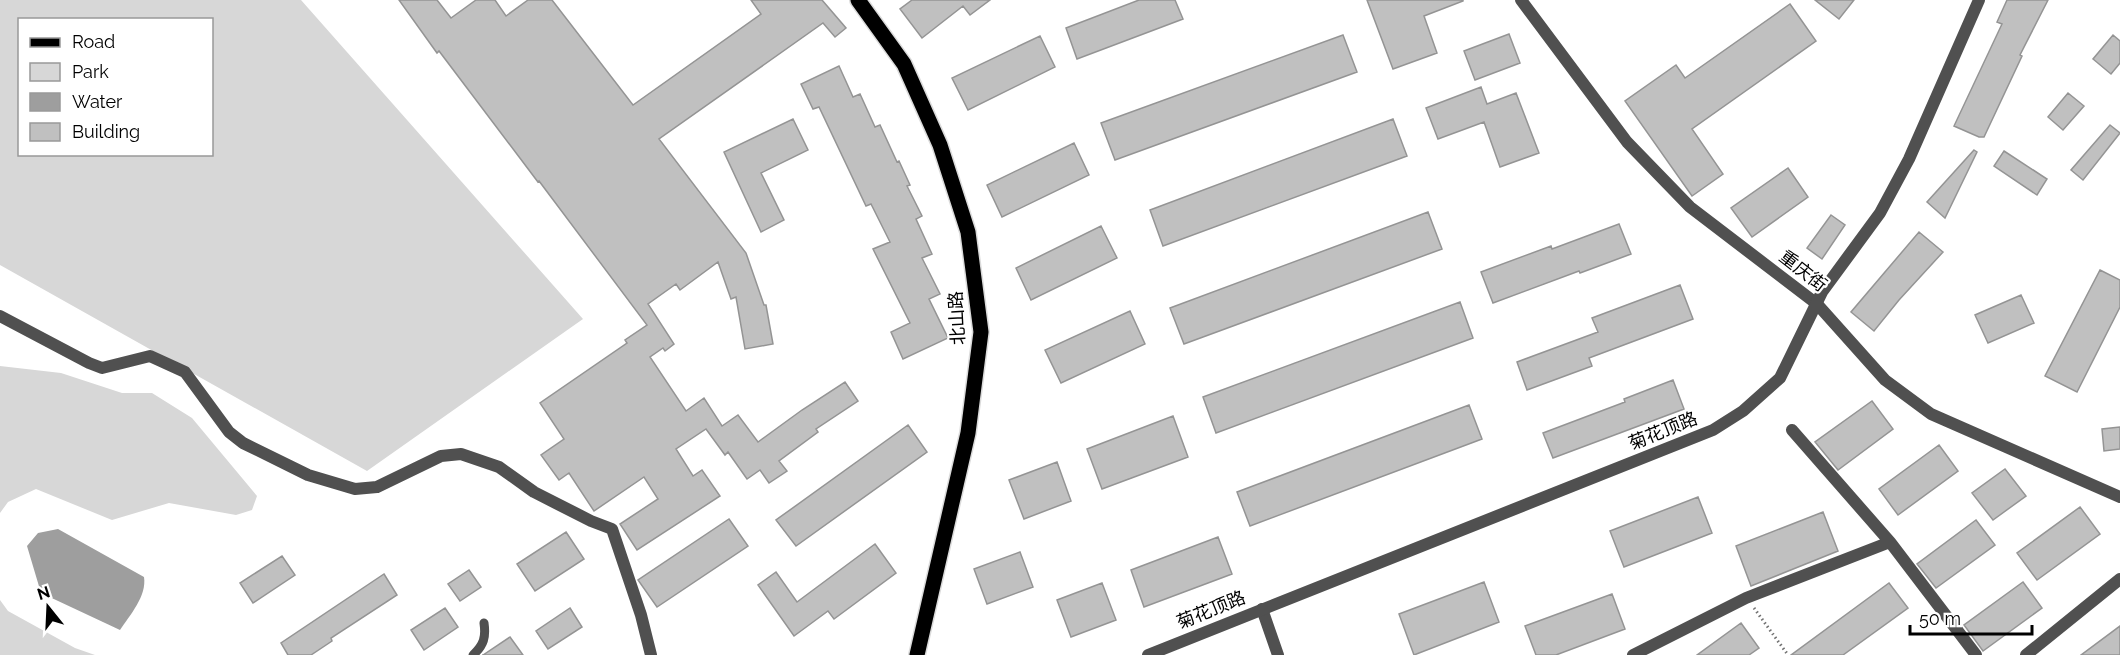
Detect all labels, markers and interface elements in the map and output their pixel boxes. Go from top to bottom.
legend [18,18,213,156]
text: Road [72,31,115,52]
text: Park [72,61,109,82]
text: Water [72,91,123,112]
text: Building [72,121,140,142]
street label: 重庆街 [1776,246,1831,296]
street label: 北山路 [945,291,968,346]
street label: 菊花顶路 [1626,407,1700,454]
north arrow [18,577,78,637]
text: N [35,582,52,604]
street label: 菊花顶路 [1174,586,1248,633]
scale bar [1910,598,2032,636]
text: 50 m [1919,608,1961,629]

